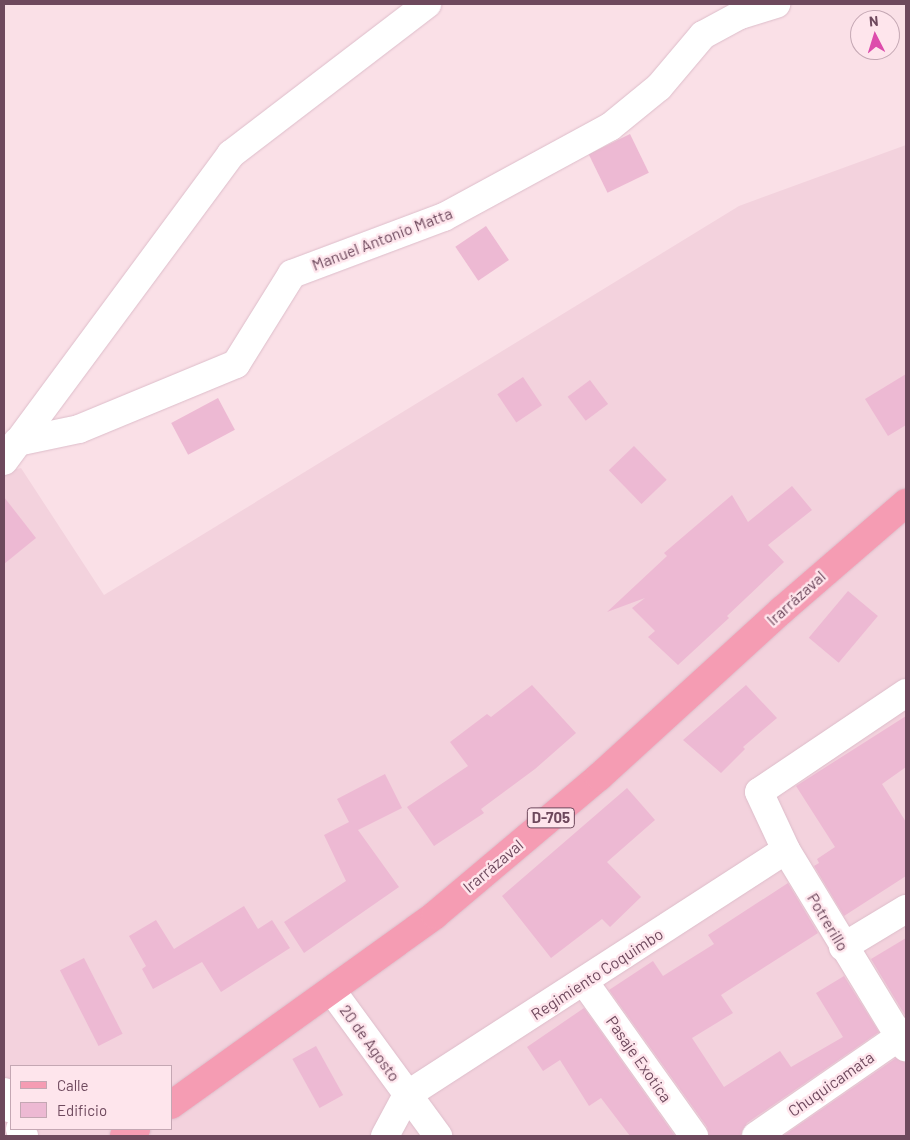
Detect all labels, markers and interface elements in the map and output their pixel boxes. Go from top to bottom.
north arrow [850,10,900,60]
text: N [868,12,879,29]
street label: Manuel Antonio Matta [309,203,455,275]
street label: Irarrázaval [763,567,829,629]
road number: D-705 [526,806,576,830]
street label: Irarrázaval [459,835,527,897]
street label: Potrerillo [803,890,853,954]
street label: Regimiento Coquimbo [527,924,667,1024]
street label: 20 de Agosto [336,1001,404,1085]
street label: Pasaje Exotica [602,1012,676,1106]
street label: Chuquicamata [784,1047,878,1121]
legend [10,1065,172,1130]
text: Calle [57,1076,89,1094]
text: Edificio [57,1101,107,1119]

